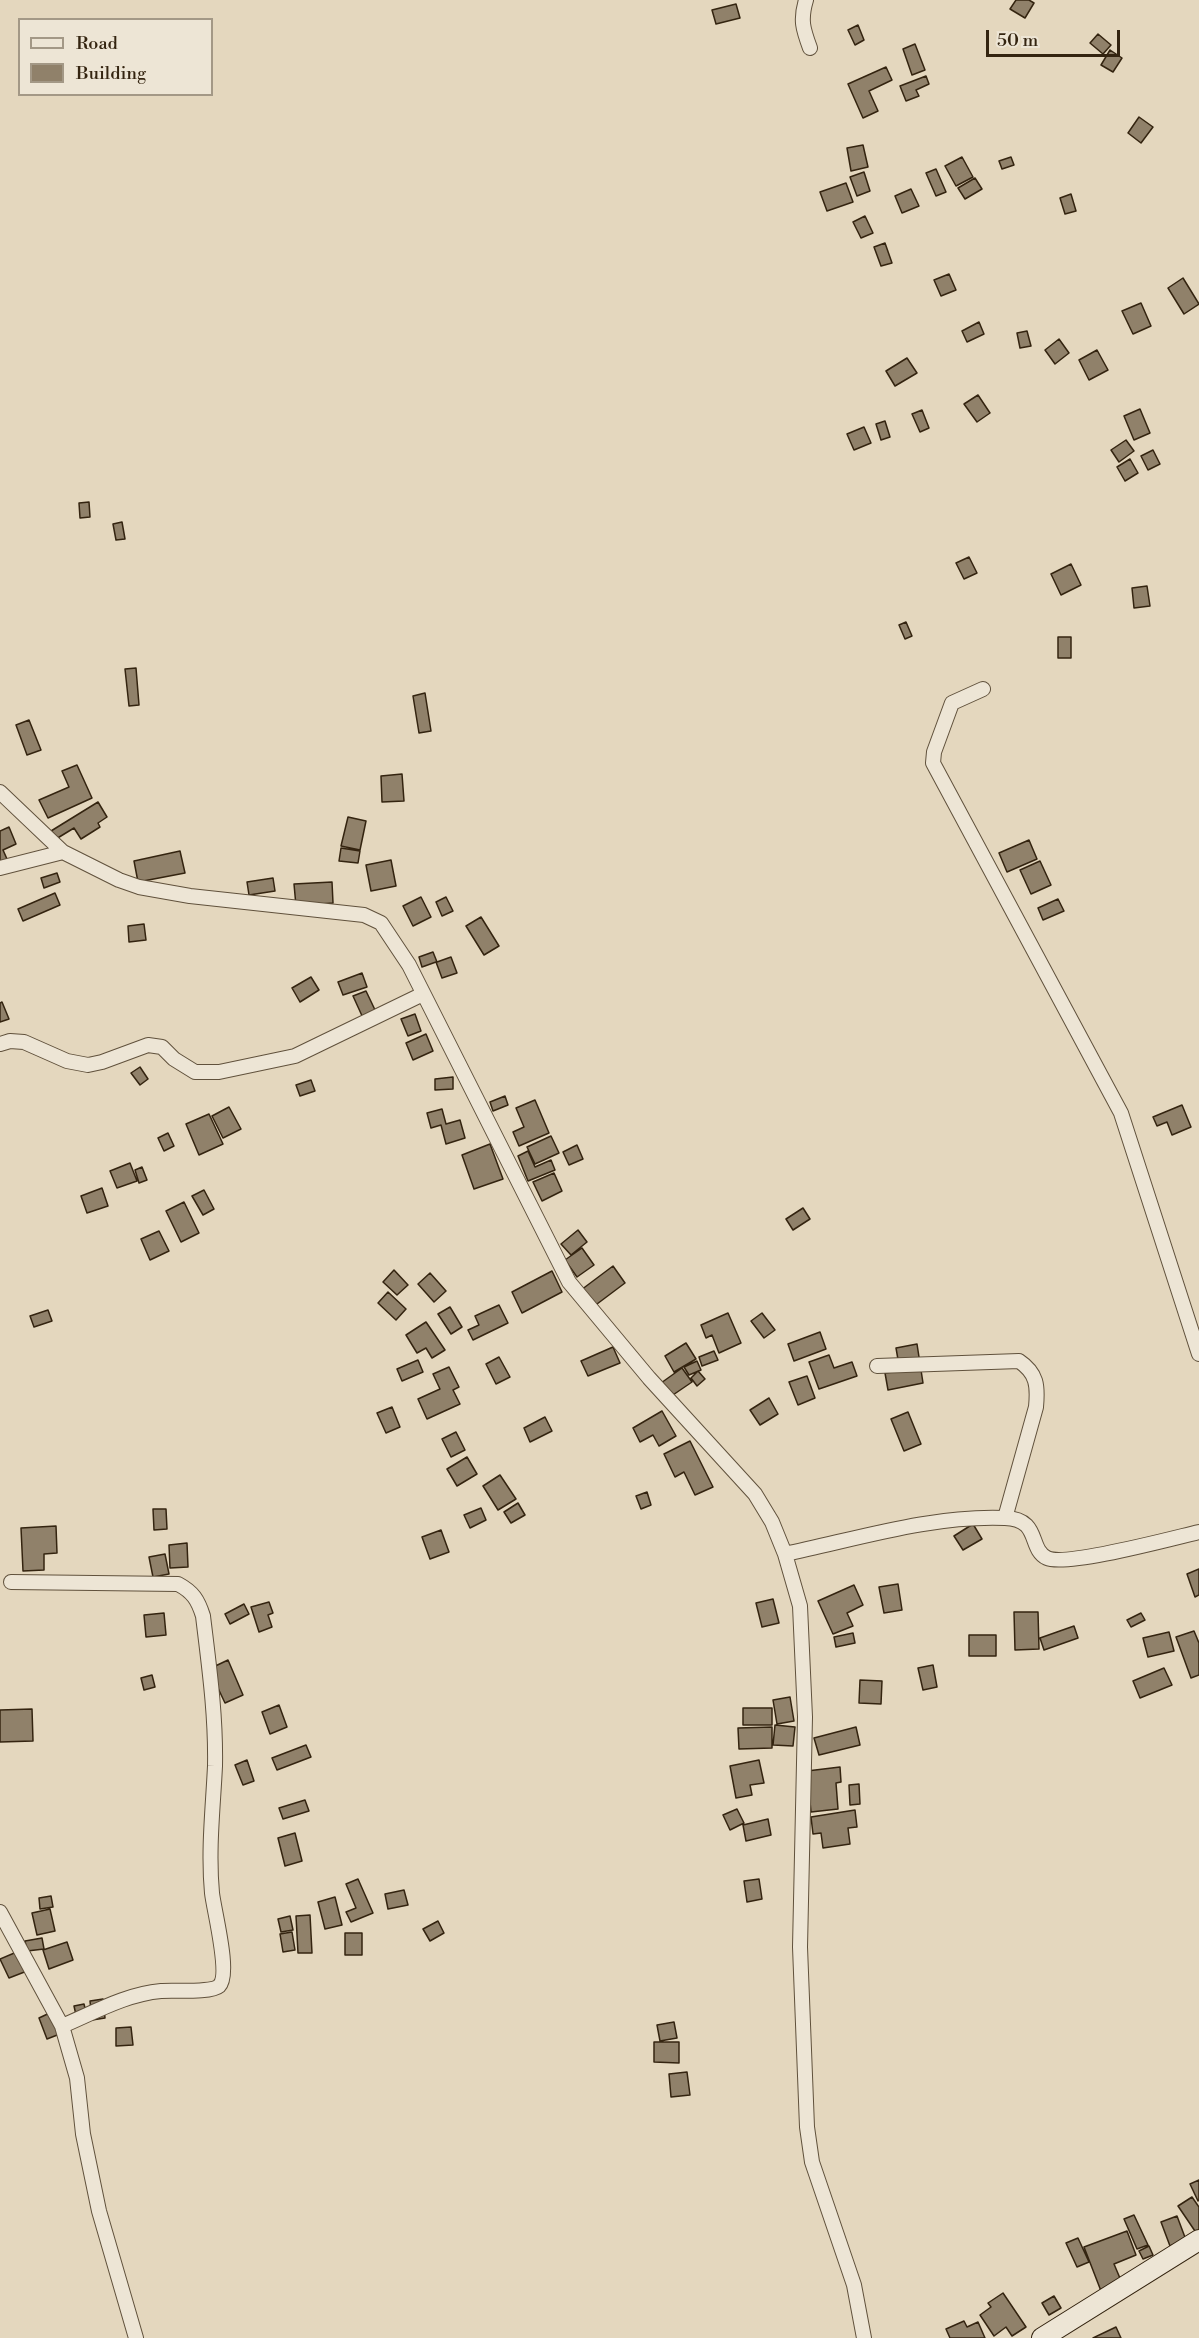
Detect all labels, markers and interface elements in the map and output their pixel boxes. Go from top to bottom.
legend [18,18,213,96]
scale bar [989,18,1122,56]
text: 50 m [997,29,1038,52]
text: Road [76,32,118,55]
text: Building [76,62,146,85]

